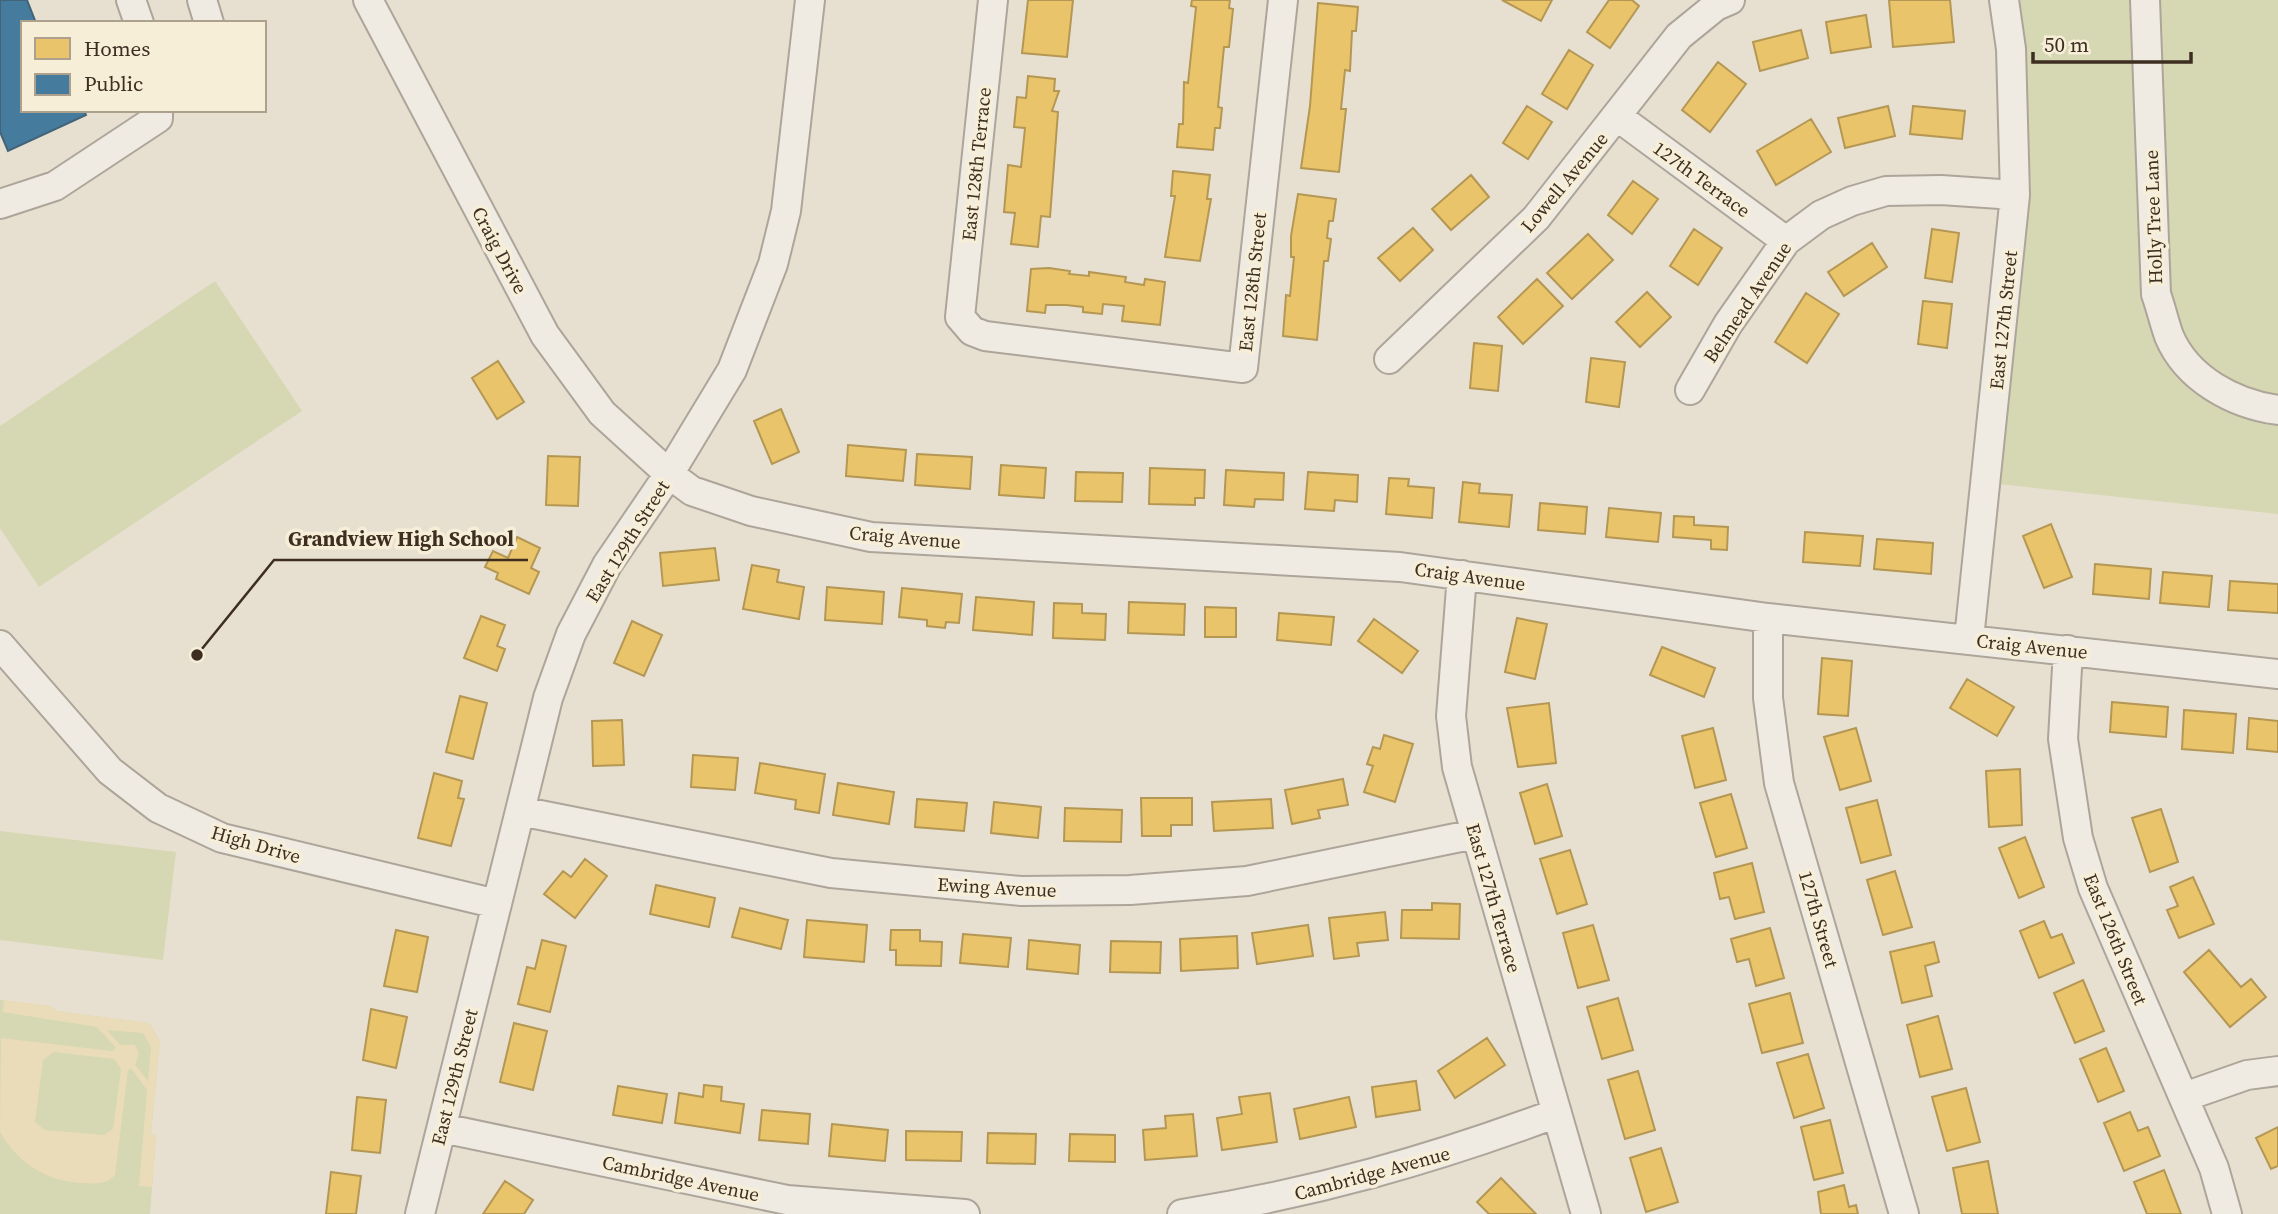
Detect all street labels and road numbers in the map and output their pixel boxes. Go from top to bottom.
street label: East 128th Terrace [955,86,997,242]
street label: Lowell Avenue [1514,126,1614,238]
street label: 127th Terrace [1648,135,1756,223]
street label: Holly Tree Lane [2138,149,2168,285]
street label: Craig Drive [466,202,534,298]
street label: East 128th Street [1232,210,1272,353]
street label: Belmead Avenue [1697,236,1797,368]
street label: East 127th Street [1983,248,2023,391]
street label: East 129th Street [579,474,675,607]
street label: Craig Avenue [848,519,962,555]
street label: Craig Avenue [1413,555,1527,597]
street label: Craig Avenue [1975,627,2089,665]
street label: High Drive [208,819,304,869]
street label: East 127th Terrace [1460,820,1528,976]
street label: 127th Street [1793,868,1845,971]
street label: East 126th Street [2078,869,2155,1009]
street label: Ewing Avenue [937,871,1057,903]
street label: East 129th Street [424,1005,484,1148]
street label: Cambridge Avenue [1291,1140,1453,1206]
street label: Cambridge Avenue [600,1149,762,1207]

